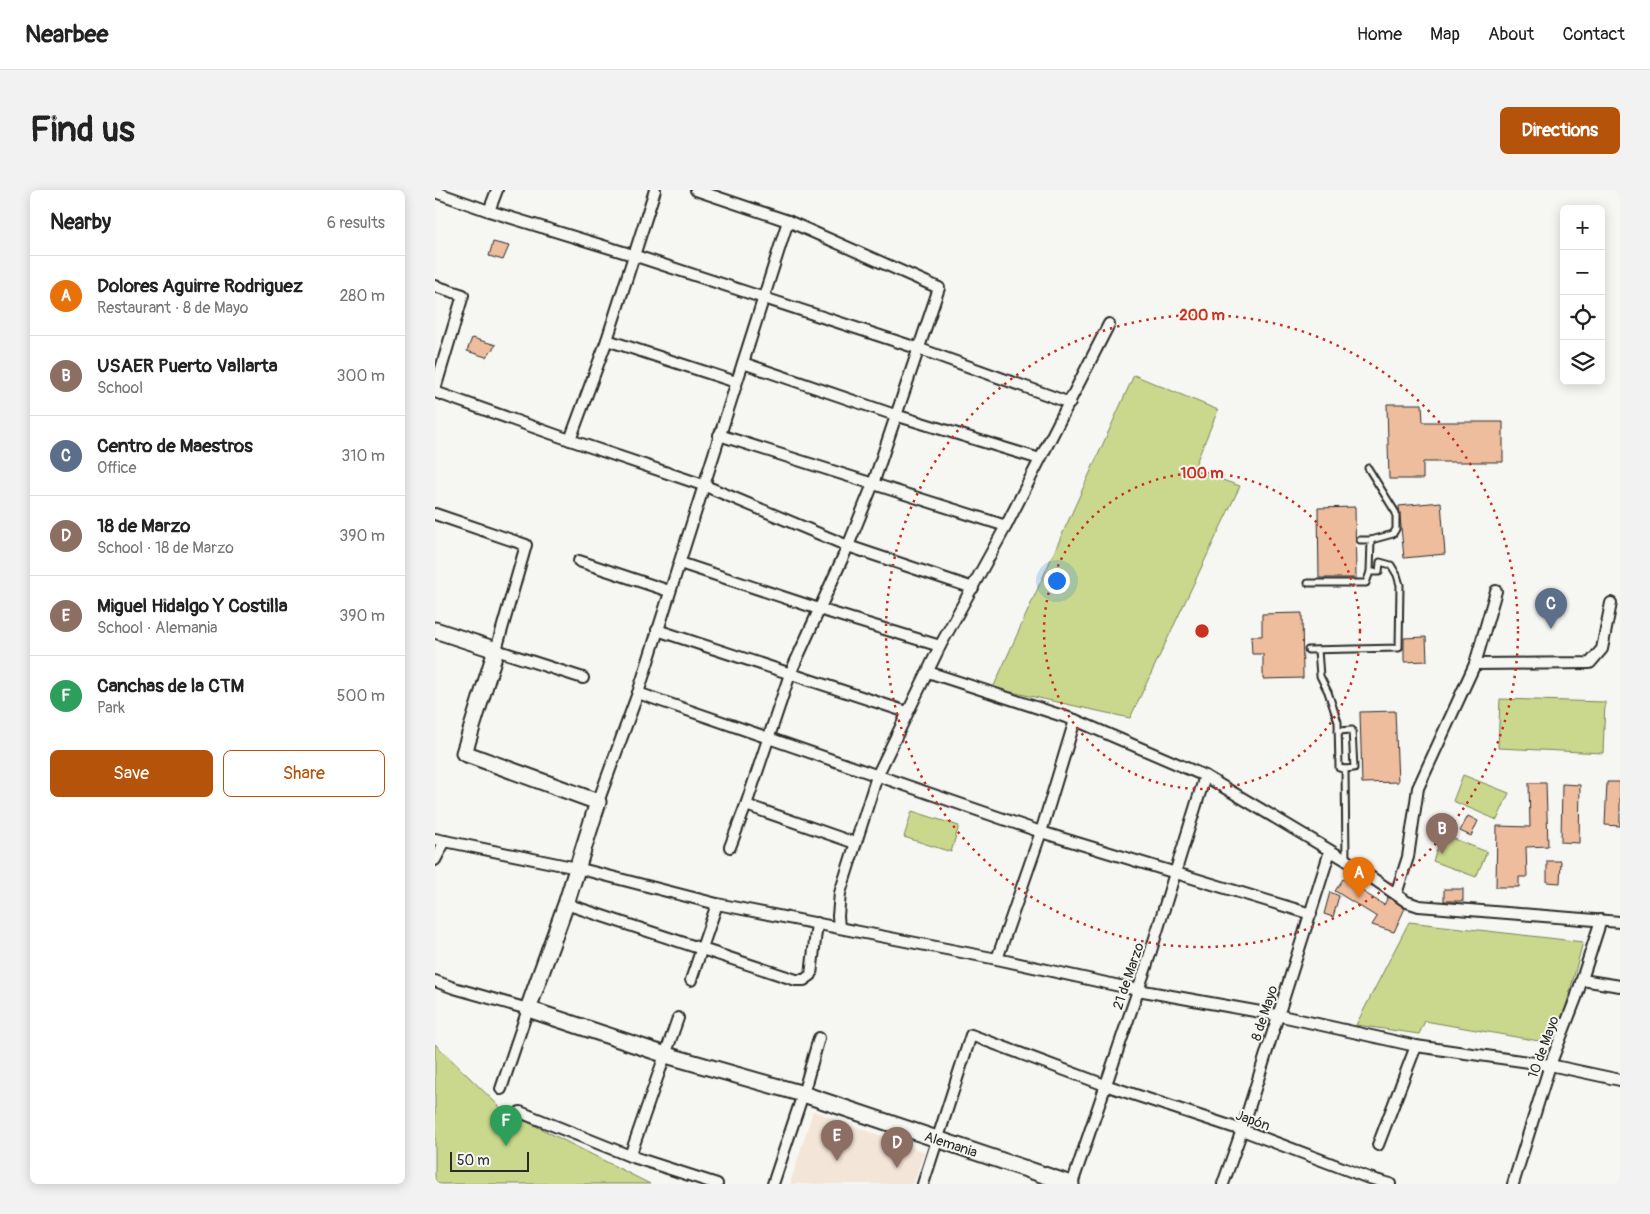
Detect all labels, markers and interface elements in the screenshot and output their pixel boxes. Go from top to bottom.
text: Nearbee [25,20,108,49]
text: Home [1357,23,1402,46]
text: Map [1430,23,1460,46]
text: About [1488,23,1534,46]
text: Contact [1562,23,1625,46]
button: Directions [1500,107,1620,154]
text: Find us [30,108,135,152]
map controls [1560,205,1605,385]
button: + [1560,205,1605,250]
text: Nearby [50,209,111,236]
text: 6 results [327,213,385,233]
button: − [1560,250,1605,295]
text: Dolores Aguirre Rodriguez [97,274,303,298]
text: A [61,286,71,306]
text: 280 m [339,286,385,306]
button: locate [1560,295,1605,340]
text: Restaurant · 8 de Mayo [97,298,248,318]
text: 200 m [1179,306,1225,325]
button: layers [1560,340,1605,385]
text: USAER Puerto Vallarta [97,354,278,378]
text: B [61,366,71,386]
text: 300 m [337,366,385,386]
text: School [97,378,143,398]
text: Centro de Maestros [97,434,253,458]
text: C [61,446,71,466]
text: 310 m [341,446,385,466]
text: Office [97,458,137,478]
text: 100 m [1181,464,1223,483]
text: 18 de Marzo [97,514,191,538]
text: D [61,526,71,546]
text: 390 m [339,526,385,546]
text: School · 18 de Marzo [97,538,234,558]
your location [1044,568,1070,594]
pin: C [1535,588,1567,629]
text: Miguel Hidalgo Y Costilla [97,594,288,618]
text: E [62,606,70,626]
text: 390 m [339,606,385,626]
text: School · Alemania [97,618,218,638]
centre of rings [1193,622,1211,640]
text: Canchas de la CTM [97,674,244,698]
text: F [61,686,71,706]
text: 500 m [337,686,385,706]
text: Park [97,698,125,718]
button: Save [50,750,213,797]
button: Share [223,750,385,797]
pin: B [1426,813,1458,854]
pin: A [1343,857,1375,898]
street label: 21 de Marzo [1109,940,1148,1012]
street label: 8 de Mayo [1248,983,1282,1043]
street label: 10 de Mayo [1524,1013,1563,1081]
pin: F [490,1105,522,1146]
street label: Japón [1233,1106,1272,1135]
pin: E [821,1120,853,1161]
pin: D [881,1127,913,1168]
street label: Alemania [922,1128,979,1161]
scale bar [450,1149,529,1172]
text: 50 m [457,1152,490,1169]

